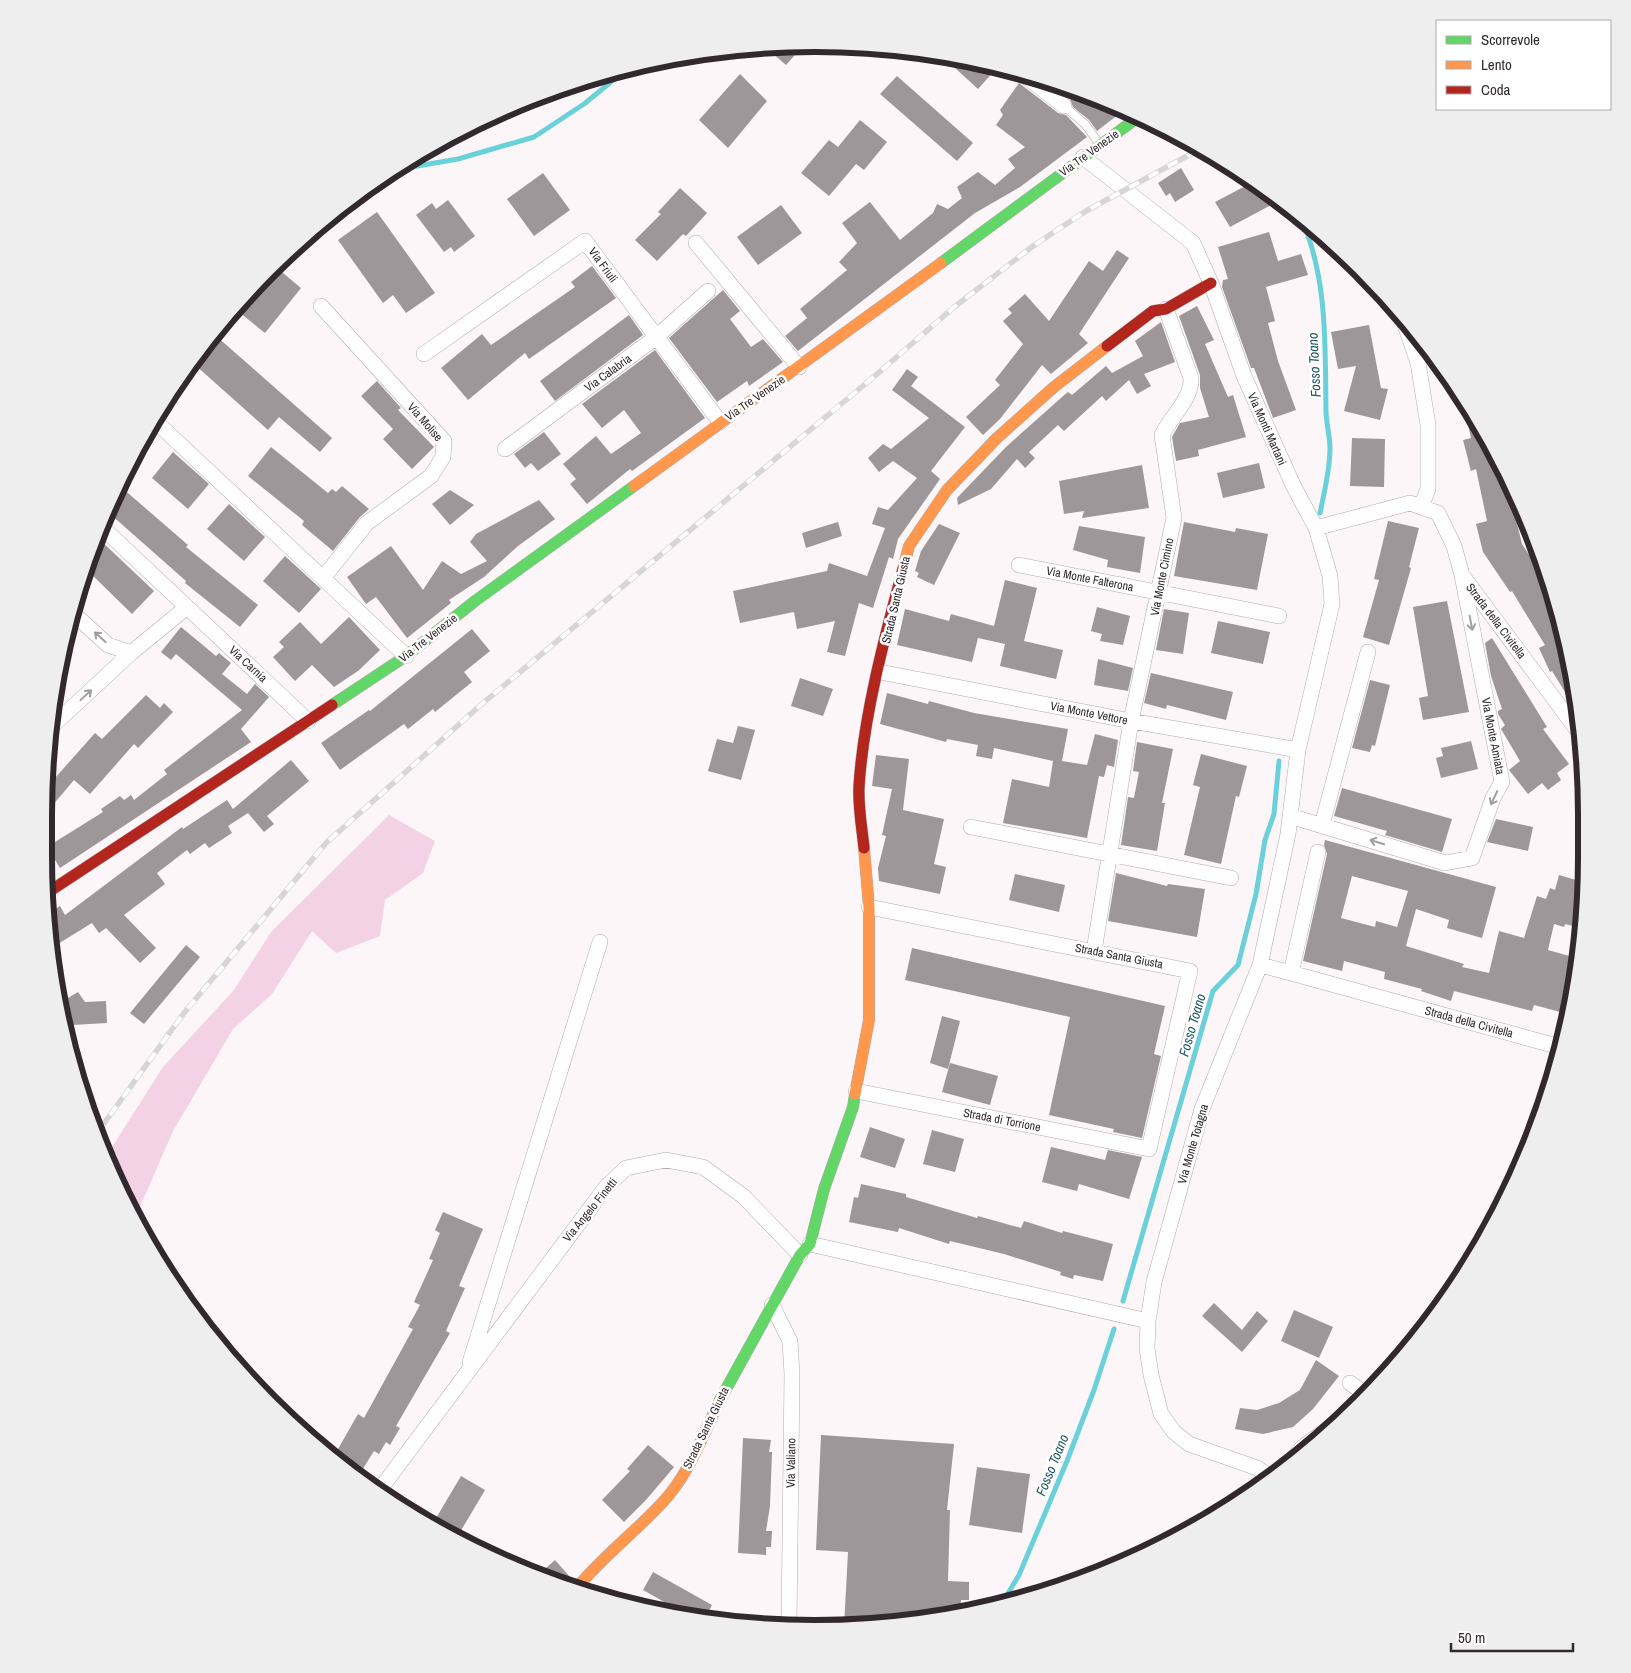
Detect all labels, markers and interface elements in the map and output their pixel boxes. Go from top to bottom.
legend [1436,20,1611,110]
text: Scorrevole [1481,29,1540,50]
text: Lento [1481,54,1512,75]
text: Coda [1481,79,1511,100]
street label: Via Tre Venezie [1056,126,1122,180]
street label: Via Friuli [585,244,621,286]
water label: Fosso Toano [1303,332,1325,398]
street label: Via Calabria [581,350,635,395]
street label: Via Tre Venezie [722,371,788,425]
street label: Via Monti Martani [1244,390,1290,468]
street label: Via Molise [404,399,446,445]
street label: Via Monte Cimino [1147,537,1177,617]
street label: Strada Santa Giusta [878,554,914,645]
street label: Via Monte Falterona [1045,563,1135,595]
street label: Strada della Civitella [1462,580,1530,662]
street label: Via Tre Venezie [396,610,460,666]
one-way arrow [1467,614,1476,630]
one-way arrow [94,632,107,643]
street label: Via Carnia [225,642,271,686]
one-way arrow [79,689,92,701]
street label: Via Monte Amiata [1478,696,1508,776]
street label: Via Monte Vettore [1049,698,1129,728]
one-way arrow [1489,790,1498,805]
one-way arrow [1369,837,1385,847]
street label: Strada Santa Giusta [1074,940,1165,972]
water label: Fosso Toano [1174,991,1210,1059]
street label: Strada della Civitella [1423,1003,1515,1042]
street label: Via Monte Totagna [1174,1102,1212,1186]
street label: Strada di Torrione [962,1105,1042,1135]
street label: Via Angelo Finetti [559,1175,621,1245]
street label: Strada Santa Giusta [679,1384,733,1472]
water label: Fosso Toano [1032,1432,1072,1498]
street label: Via Valiano [783,1438,799,1488]
scale bar [1451,1620,1574,1652]
text: 50 m [1458,1627,1485,1648]

